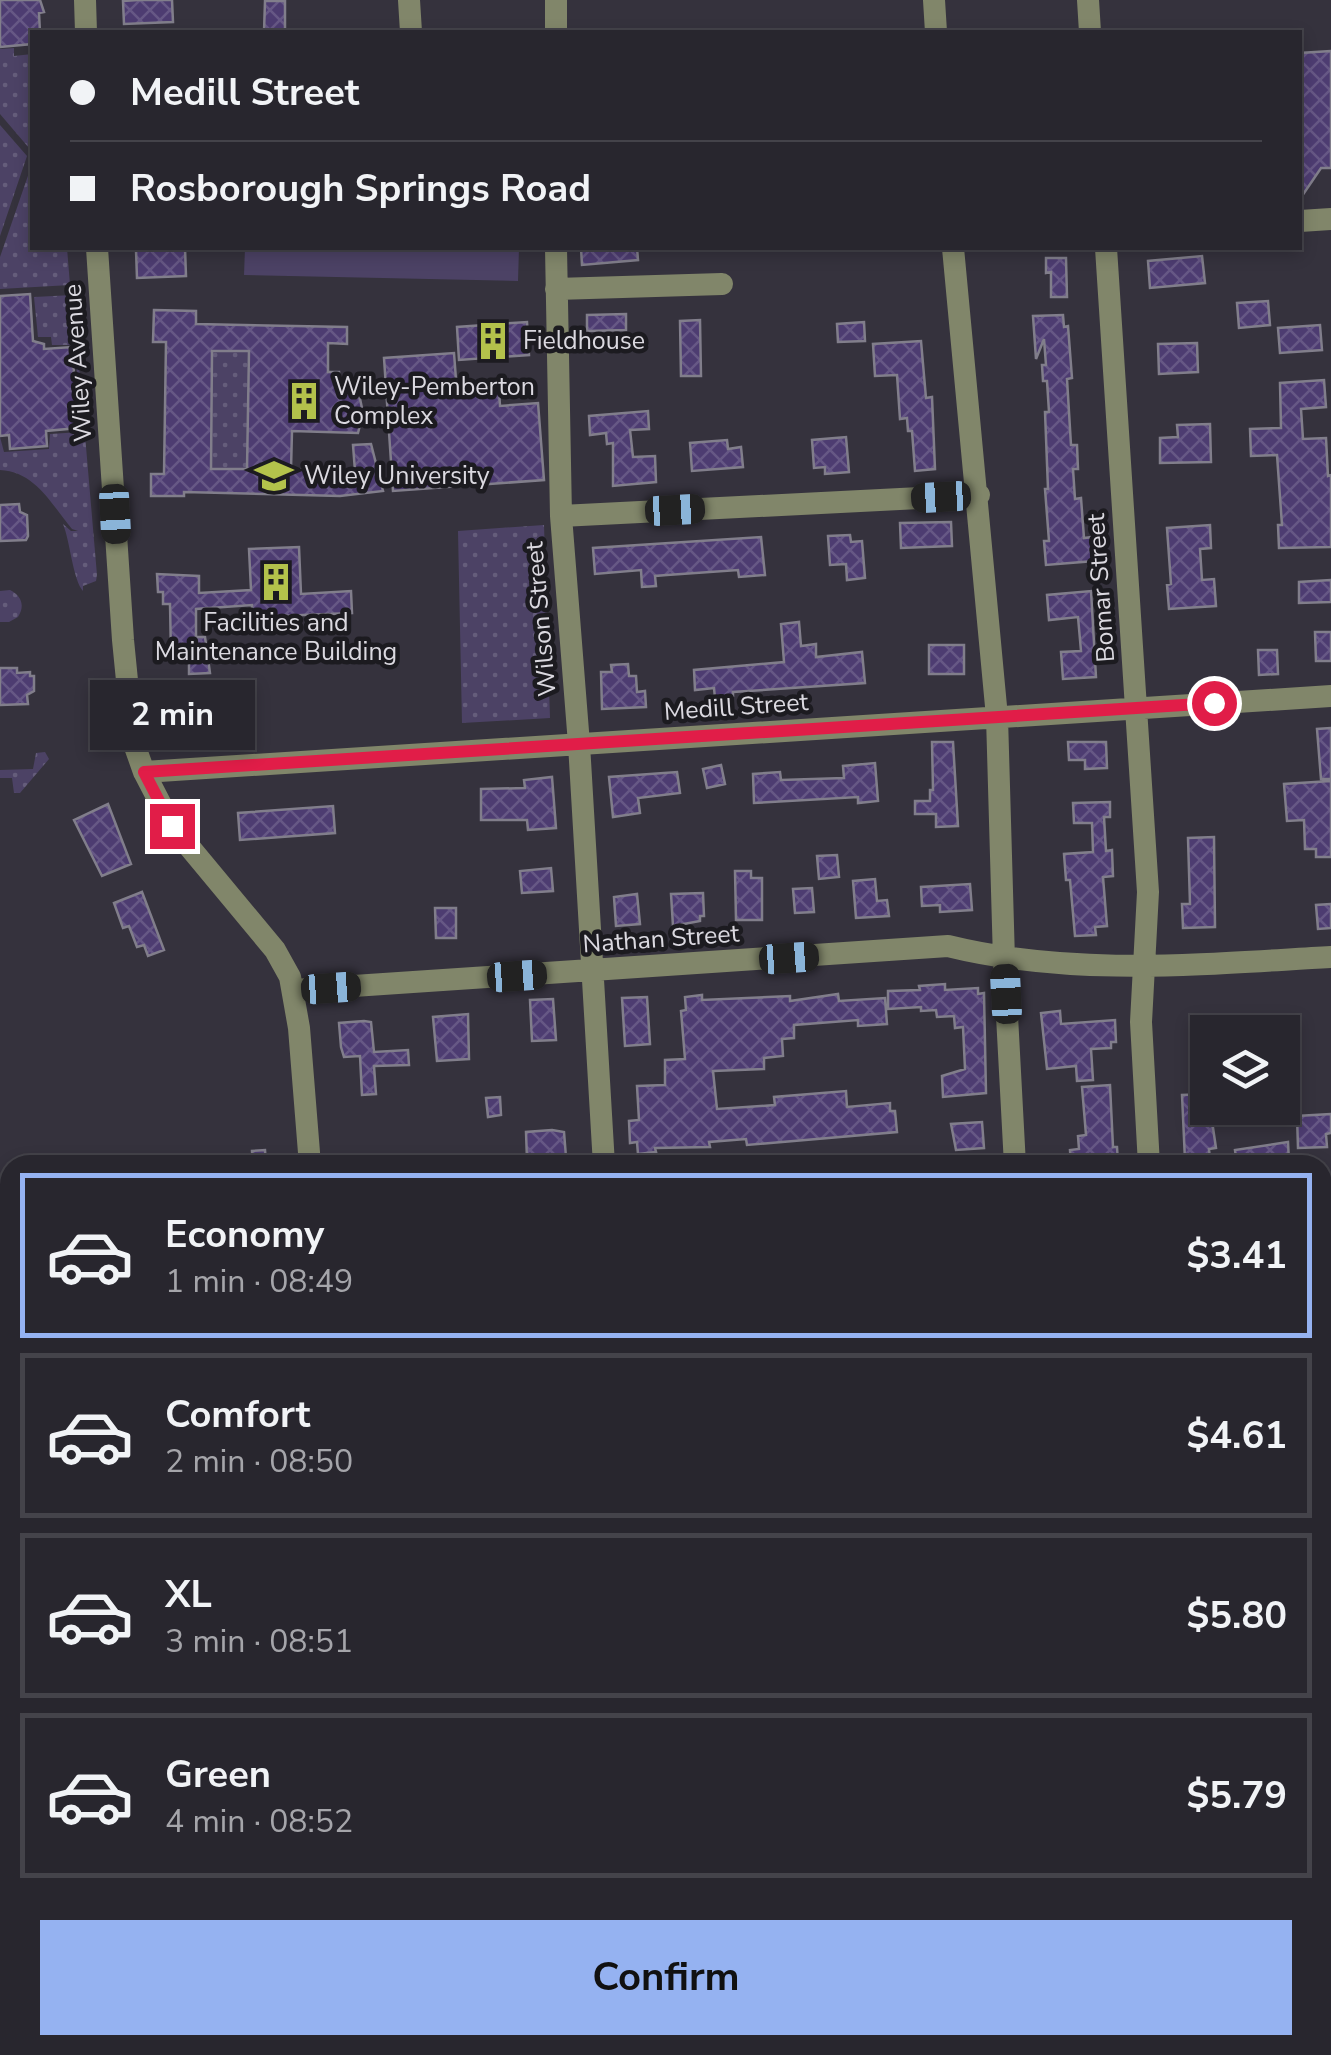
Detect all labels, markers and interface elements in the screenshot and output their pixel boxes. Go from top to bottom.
text: Medill Street [130,67,359,118]
text: Rosborough Springs Road [130,163,591,214]
street label: Wiley Avenue [56,283,100,443]
building icon: Fieldhouse [472,320,514,362]
place label: Fieldhouse [523,324,645,358]
place label: Wiley-Pemberton Complex [334,370,535,433]
building icon: Wiley-Pemberton Complex [283,380,325,422]
school or university icon: Wiley University [253,455,295,497]
place label: Wiley University [304,459,490,493]
car [910,480,972,514]
car [98,483,132,545]
car [644,493,706,527]
street label: Bomar Street [1079,512,1123,664]
street label: Wilson Street [517,540,565,698]
building icon: Facilities and Maintenance Building [255,561,297,603]
place label: Facilities and Maintenance Building [155,606,397,669]
callout: 2 min [90,681,254,751]
route start [1192,681,1237,726]
street label: Medill Street [663,685,809,729]
text: 2 min [131,693,214,736]
route end [150,804,195,849]
street label: Nathan Street [582,917,741,961]
car [758,941,820,975]
car [486,959,548,993]
car [989,963,1023,1025]
car [300,971,362,1005]
map controls [1190,1015,1300,1125]
button: layers [1190,1015,1300,1125]
text: Economy [165,1209,324,1260]
icon: car [45,1211,135,1301]
text: $3.41 [1186,1230,1287,1281]
text: 1 min · 08:49 [165,1260,353,1303]
text: Comfort [165,1389,310,1440]
icon: car [45,1391,135,1481]
text: $4.61 [1186,1410,1287,1461]
text: 2 min · 08:50 [165,1440,353,1483]
text: XL [165,1569,212,1620]
icon: car [45,1571,135,1661]
text: $5.80 [1186,1590,1287,1641]
text: 3 min · 08:51 [165,1620,353,1663]
text: Green [165,1749,271,1800]
icon: car [45,1751,135,1841]
text: $5.79 [1186,1770,1287,1821]
text: 4 min · 08:52 [165,1800,353,1843]
button: Confirm [40,1920,1292,2035]

